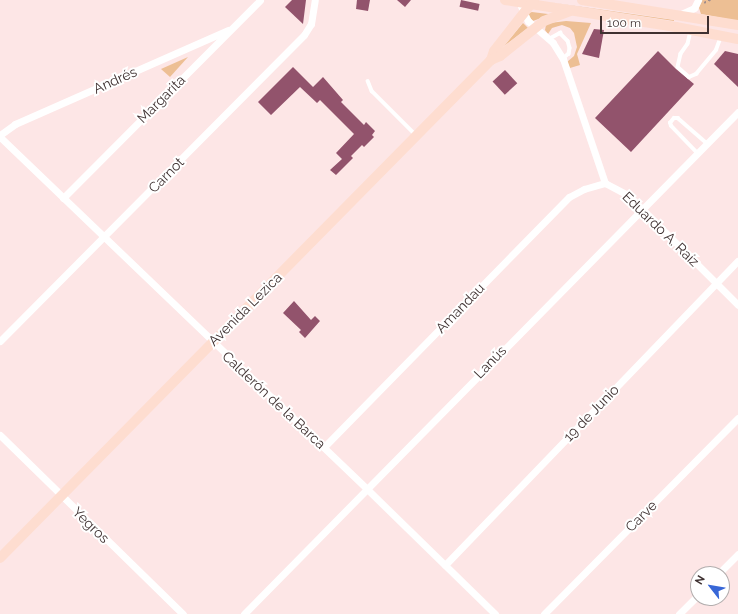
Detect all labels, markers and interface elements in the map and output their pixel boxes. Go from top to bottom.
scale bar [602,8,711,34]
text: 100 m [607,16,641,30]
street label: Andrés [91,63,139,97]
street label: Margarita [133,71,189,127]
street label: Carnot [145,154,187,196]
street label: Eduardo A. Raíz [619,188,703,270]
street label: Avenida Lezica [205,269,285,349]
street label: Amandau [432,280,488,336]
street label: Lanús [470,342,510,382]
street label: Calderón de la Barca [219,348,329,452]
street label: 19 de Junio [560,381,622,445]
street label: Carve [622,497,660,535]
street label: Yegros [69,504,113,546]
north arrow [690,566,730,606]
text: N [692,573,708,587]

